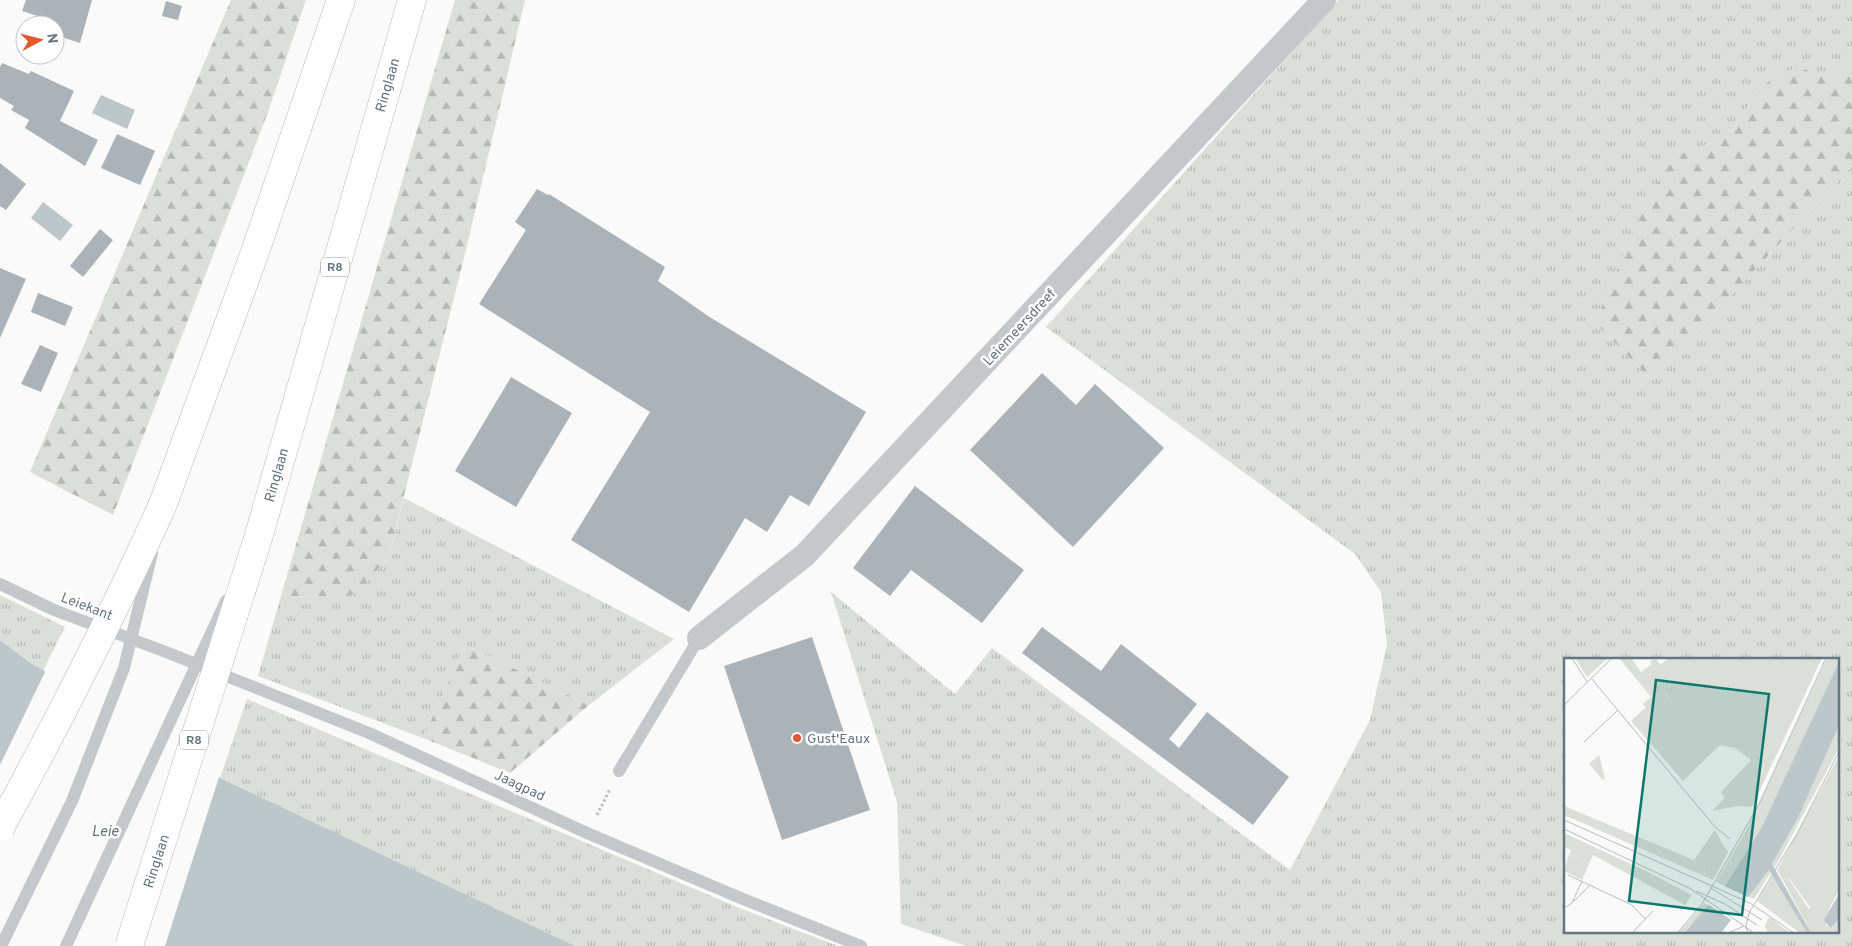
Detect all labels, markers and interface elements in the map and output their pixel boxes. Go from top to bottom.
north arrow [15,15,65,65]
text: N [42,33,60,45]
street label: Ringlaan [373,56,404,114]
road number: R8 [321,258,349,276]
street label: Leiemeersdreef [980,286,1060,370]
street label: Ringlaan [262,446,293,504]
street label: Leiekant [58,590,115,625]
inset map [1564,658,1840,934]
road number: R8 [180,730,208,750]
place label: Gust'Eaux [807,731,870,748]
marker: Gust'Eaux [791,732,803,744]
street label: Jaagpad [491,767,548,806]
water label: Leie [91,823,119,842]
street label: Ringlaan [141,833,174,890]

